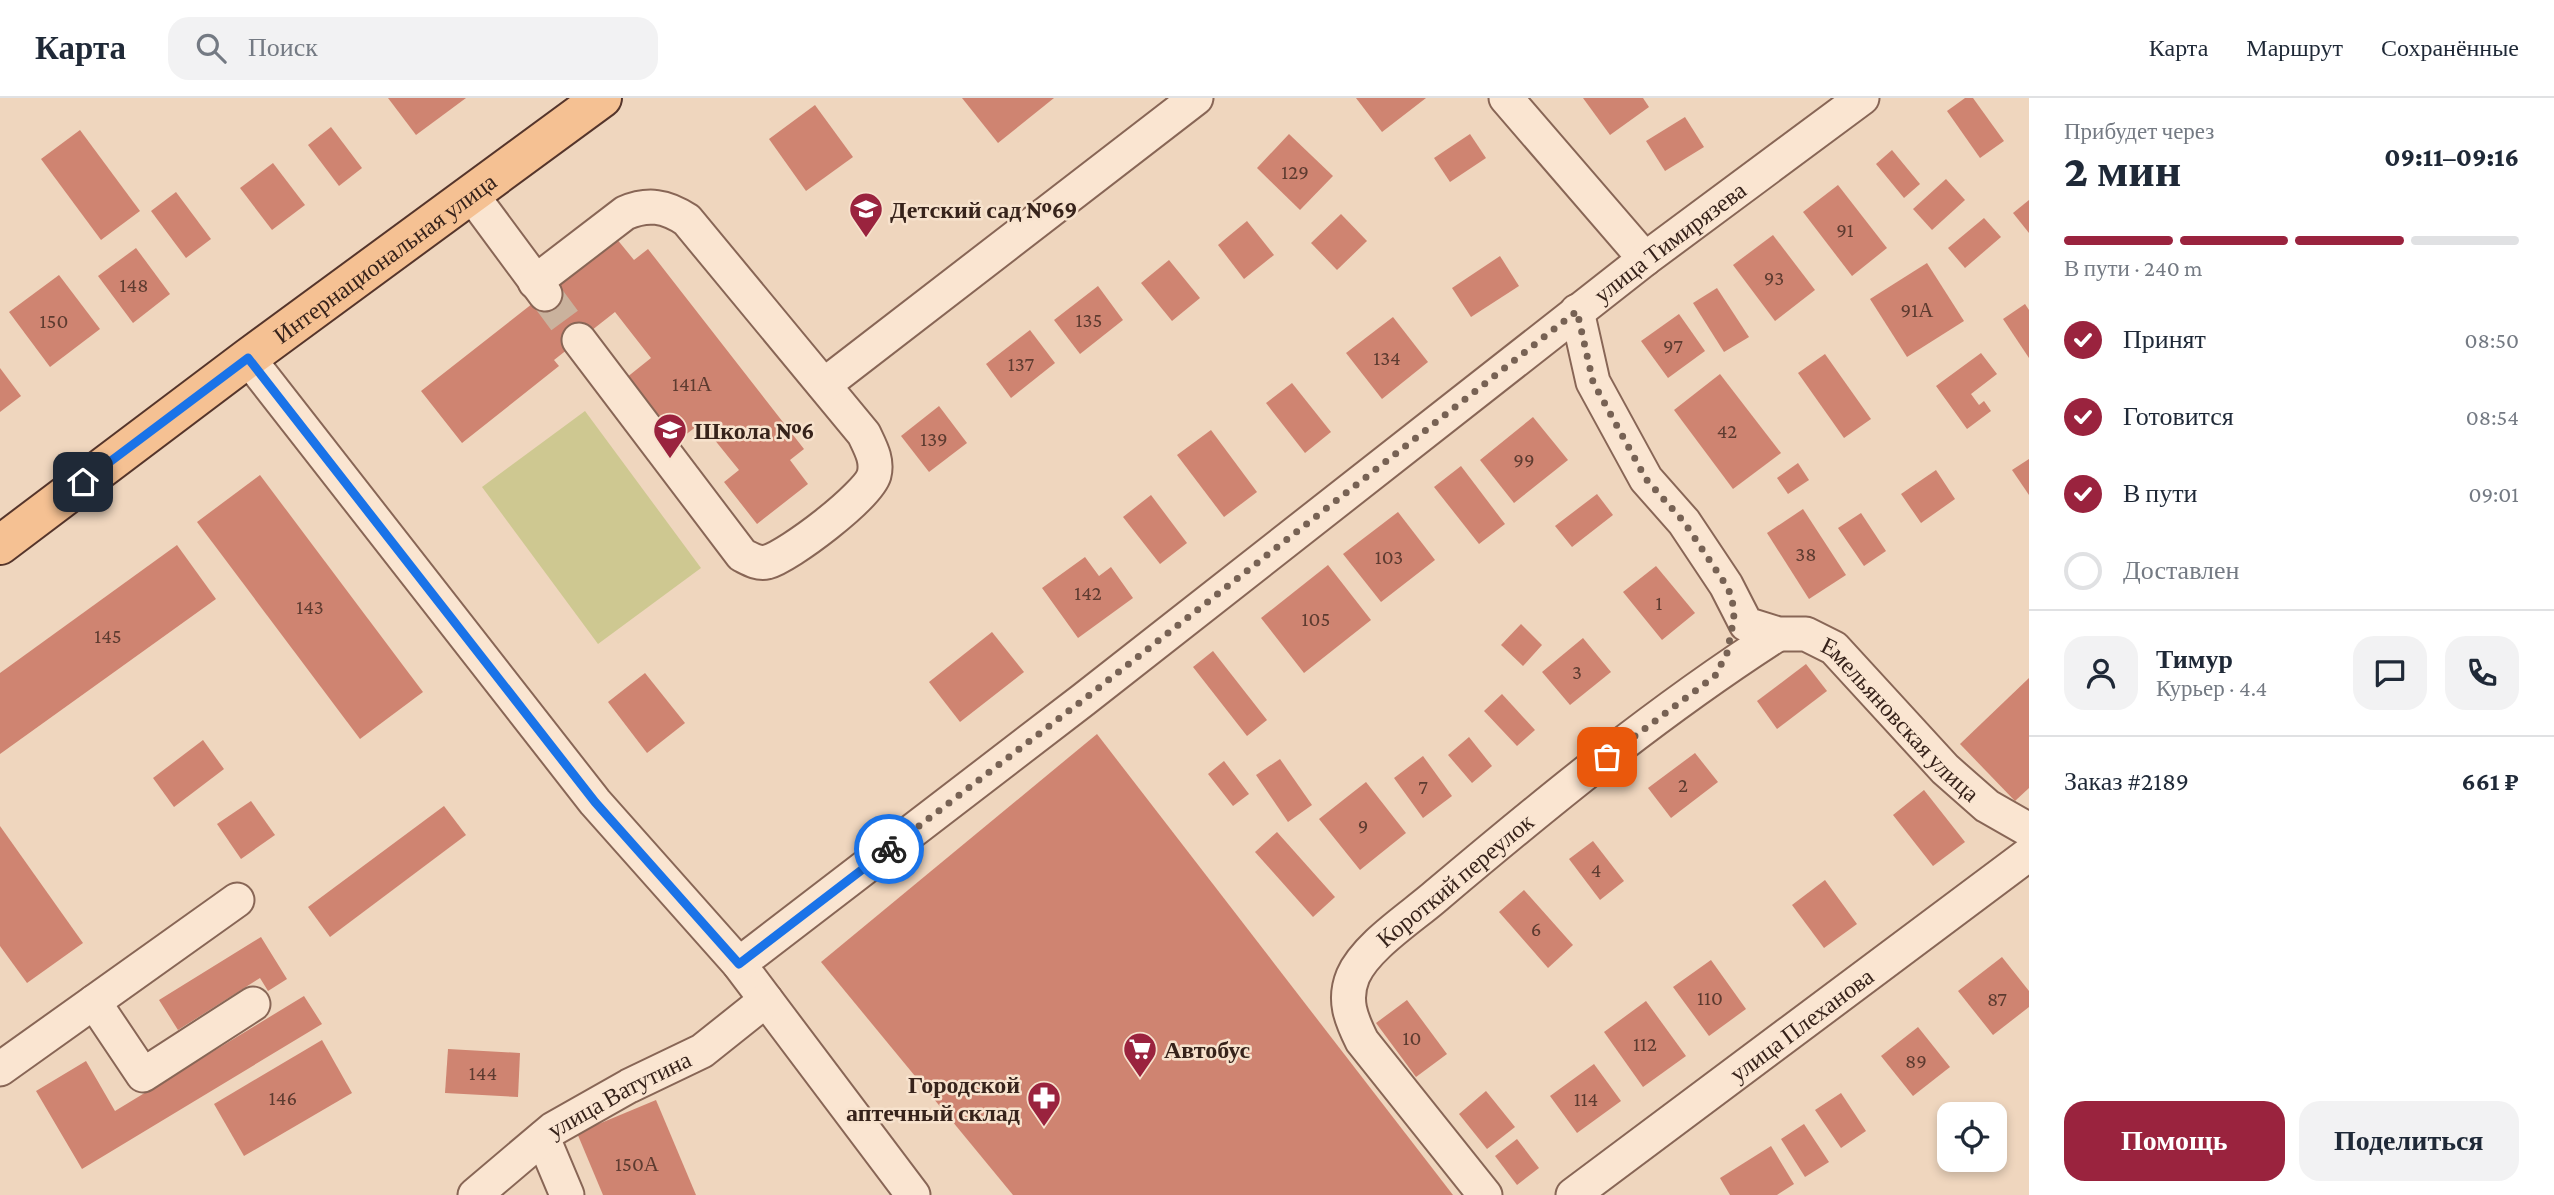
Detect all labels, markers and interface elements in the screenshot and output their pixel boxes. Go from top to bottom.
search box [168,17,658,80]
text: Карта [35,29,126,66]
icon: search [192,29,230,67]
text: Поиск [248,33,318,62]
text: Карта [2149,34,2208,61]
text: Маршрут [2246,34,2343,61]
text: Сохранённые [2381,34,2519,61]
text: Прибудет через [2064,118,2214,144]
text: 09:11–09:16 [2384,143,2519,172]
text: 2 мин [2064,145,2181,196]
house number: 129 [1281,160,1309,184]
street label: Интернациональная улица [268,167,501,348]
street label: улица Тимирязева [1588,175,1751,308]
school or university icon: Детский сад №69 [847,190,885,239]
place label: Детский сад №69 [890,196,1077,223]
house number: 91 [1836,218,1854,242]
text: В пути · 240 m [2064,255,2202,281]
house number: 93 [1764,266,1784,290]
house number: 148 [120,273,149,297]
house number: 91А [1901,298,1934,322]
house number: 135 [1076,308,1102,332]
house number: 150 [40,309,68,333]
icon: check [2064,321,2102,359]
text: Принят [2123,325,2206,354]
text: 08:50 [2465,327,2519,353]
house number: 97 [1663,334,1683,358]
house number: 134 [1373,346,1401,370]
house number: 137 [1008,352,1035,376]
house number: 141А [672,372,713,396]
icon: check [2064,398,2102,436]
text: Готовится [2123,402,2234,431]
text: 08:54 [2466,404,2519,430]
school or university icon: Школа №6 [651,411,689,460]
place label: Школа №6 [694,417,814,444]
house number: 42 [1717,419,1737,443]
house number: 139 [920,427,948,451]
house number: 99 [1513,448,1535,472]
pin [53,452,113,512]
icon: home [64,463,102,501]
icon: check [2064,475,2102,513]
text: В пути [2123,479,2197,508]
text: 09:01 [2468,481,2519,507]
house number: 38 [1795,542,1817,566]
house number: 103 [1375,545,1403,569]
text: Доставлен [2123,556,2240,585]
house number: 142 [1074,581,1102,605]
house number: 1 [1656,591,1663,615]
house number: 143 [296,595,324,619]
house number: 105 [1302,607,1330,631]
house number: 145 [94,624,122,648]
street label: Емельяновская улица [1817,631,1985,807]
button: person [2064,636,2138,710]
button: chat [2353,636,2427,710]
button: phone [2445,636,2519,710]
text: Тимур [2156,645,2233,674]
house number: 3 [1572,660,1582,684]
text: Курьер · 4.4 [2156,675,2267,701]
pin [1577,727,1637,787]
icon: bag [1588,738,1626,776]
text: Заказ #2189 [2064,767,2189,796]
text: 661 ₽ [2461,767,2519,796]
house number: 2 [1678,773,1688,797]
house number: 7 [1418,775,1428,799]
street label: Короткий переулок [1371,807,1539,952]
courier [854,814,924,884]
house number: 9 [1358,814,1368,838]
icon: bike [870,830,908,868]
house number: 4 [1591,858,1601,882]
house number: 6 [1531,917,1541,941]
street label: улица Плеханова [1724,962,1879,1087]
house number: 110 [1697,986,1723,1010]
house number: 87 [1987,987,2007,1011]
house number: 10 [1403,1026,1421,1050]
supermarket icon: Автобус [1121,1030,1159,1079]
house number: 112 [1633,1032,1657,1056]
place label: Автобус [1164,1036,1251,1063]
street label: улица Ватутина [542,1045,695,1143]
house number: 89 [1905,1049,1927,1073]
house number: 144 [469,1061,497,1085]
place label: Городской аптечный склад [846,1071,1020,1126]
pharmacy icon: Городской аптечный склад [1025,1079,1063,1128]
house number: 146 [269,1086,297,1110]
house number: 114 [1574,1087,1598,1111]
button: Помощь [2064,1101,2285,1181]
button: Поделиться [2299,1101,2519,1181]
map controls [1937,1102,2007,1172]
button: locate [1937,1102,2007,1172]
house number: 150А [615,1152,660,1176]

